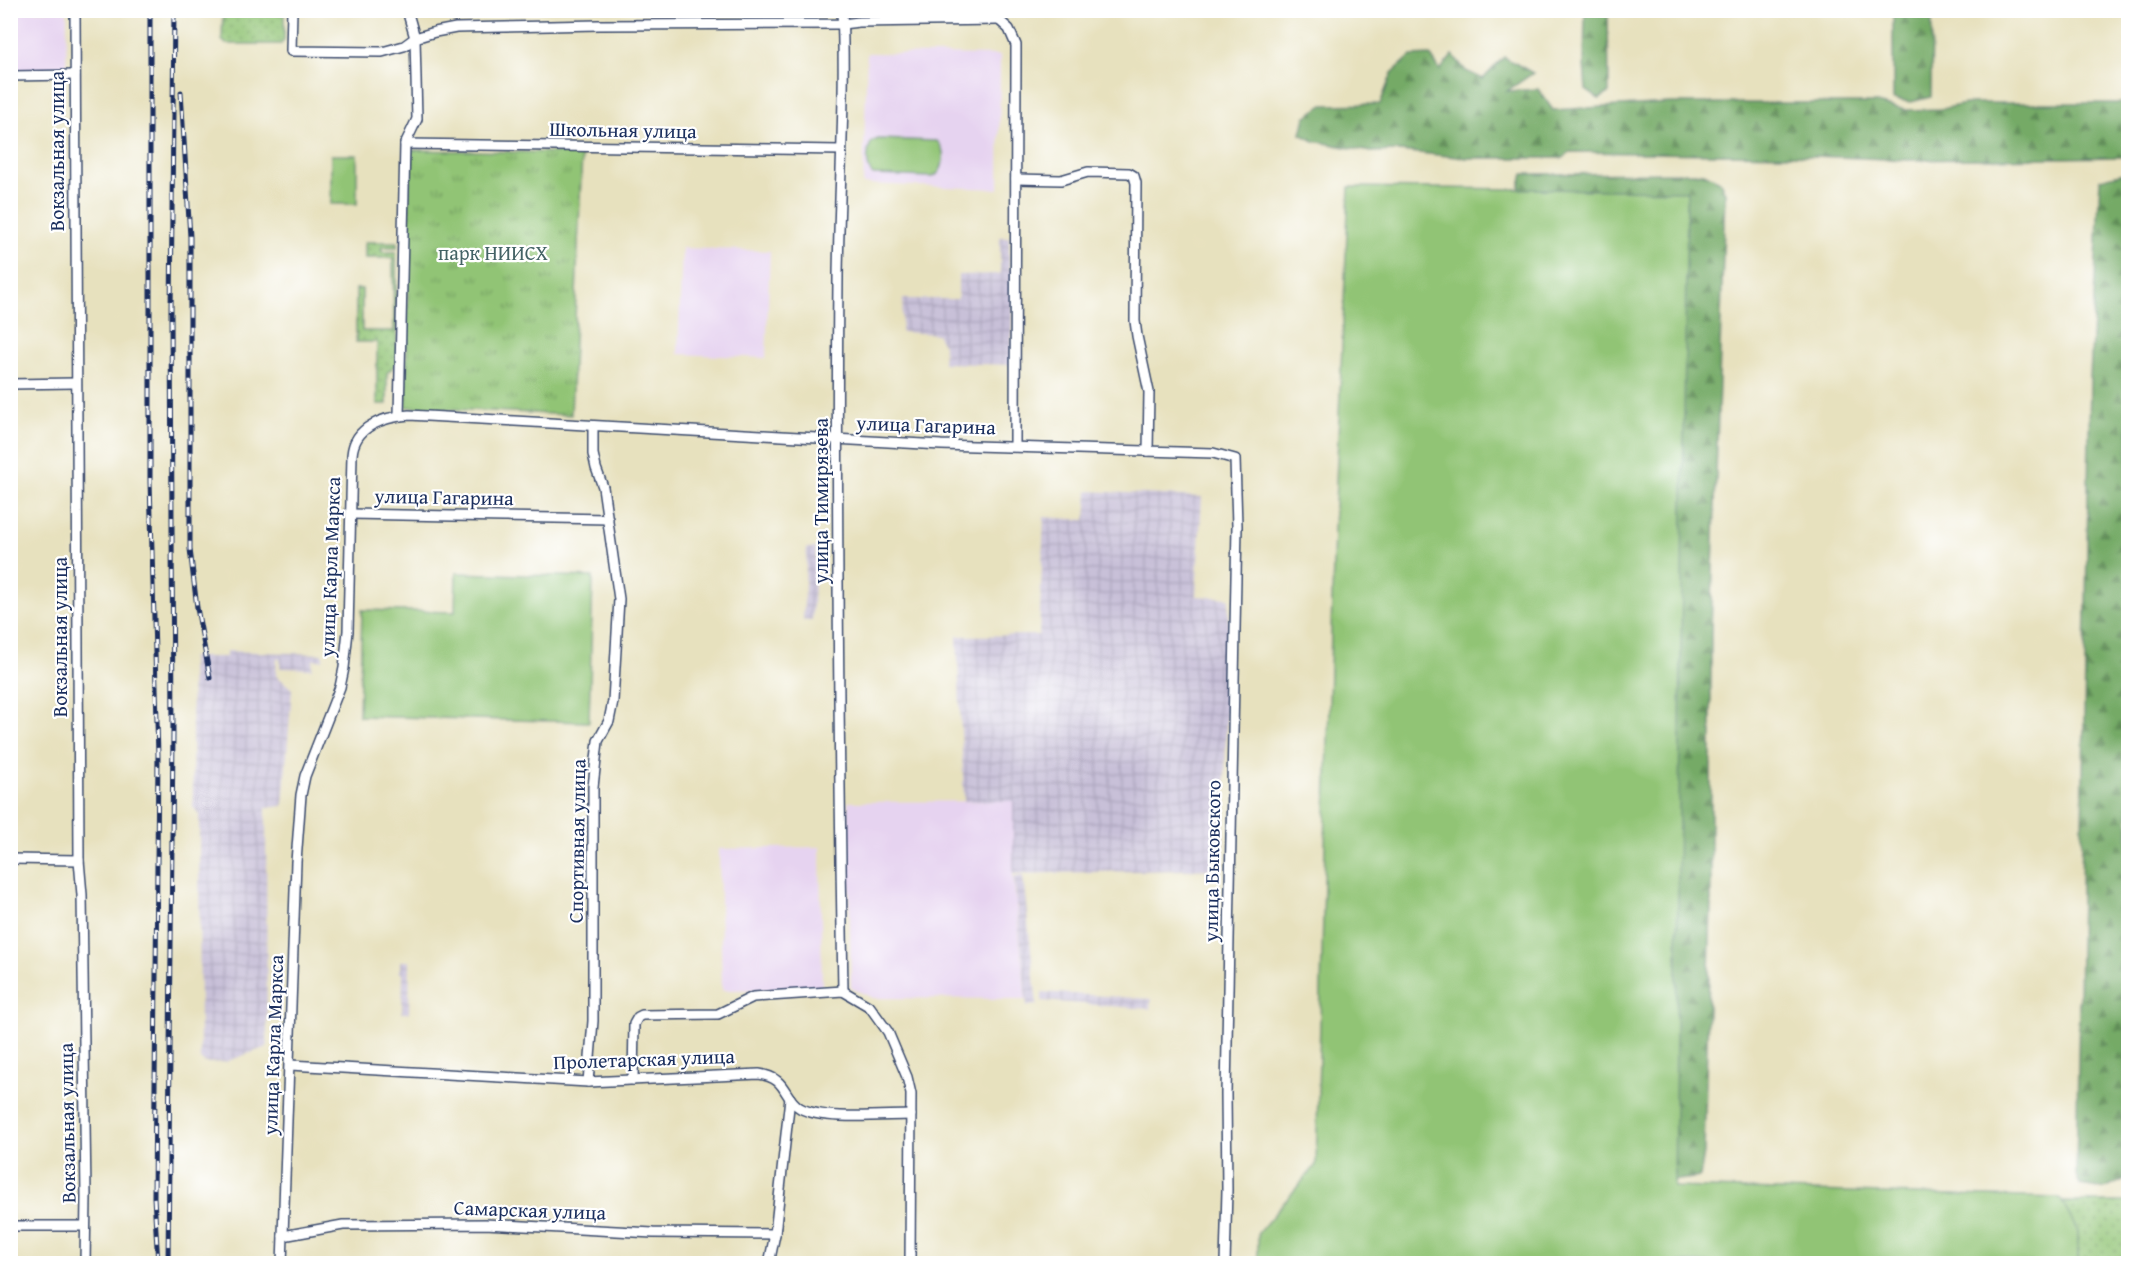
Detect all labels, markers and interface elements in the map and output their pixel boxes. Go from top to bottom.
street label: Вокзальная улица [42,70,71,231]
street label: Школьная улица [549,114,697,145]
park label: парк НИИСХ [438,238,549,267]
street label: улица Гагарина [855,408,997,441]
street label: улица Тимирязева [806,418,835,585]
street label: улица Карла Маркса [312,476,347,659]
street label: улица Гагарина [373,481,514,512]
street label: Вокзальная улица [45,556,74,717]
street label: Спортивная улица [561,758,592,923]
street label: улица Быковского [1196,780,1227,943]
street label: улица Карла Маркса [255,954,290,1137]
street label: Пролетарская улица [553,1041,736,1076]
street label: Вокзальная улица [51,1042,82,1203]
street label: Самарская улица [453,1192,607,1227]

